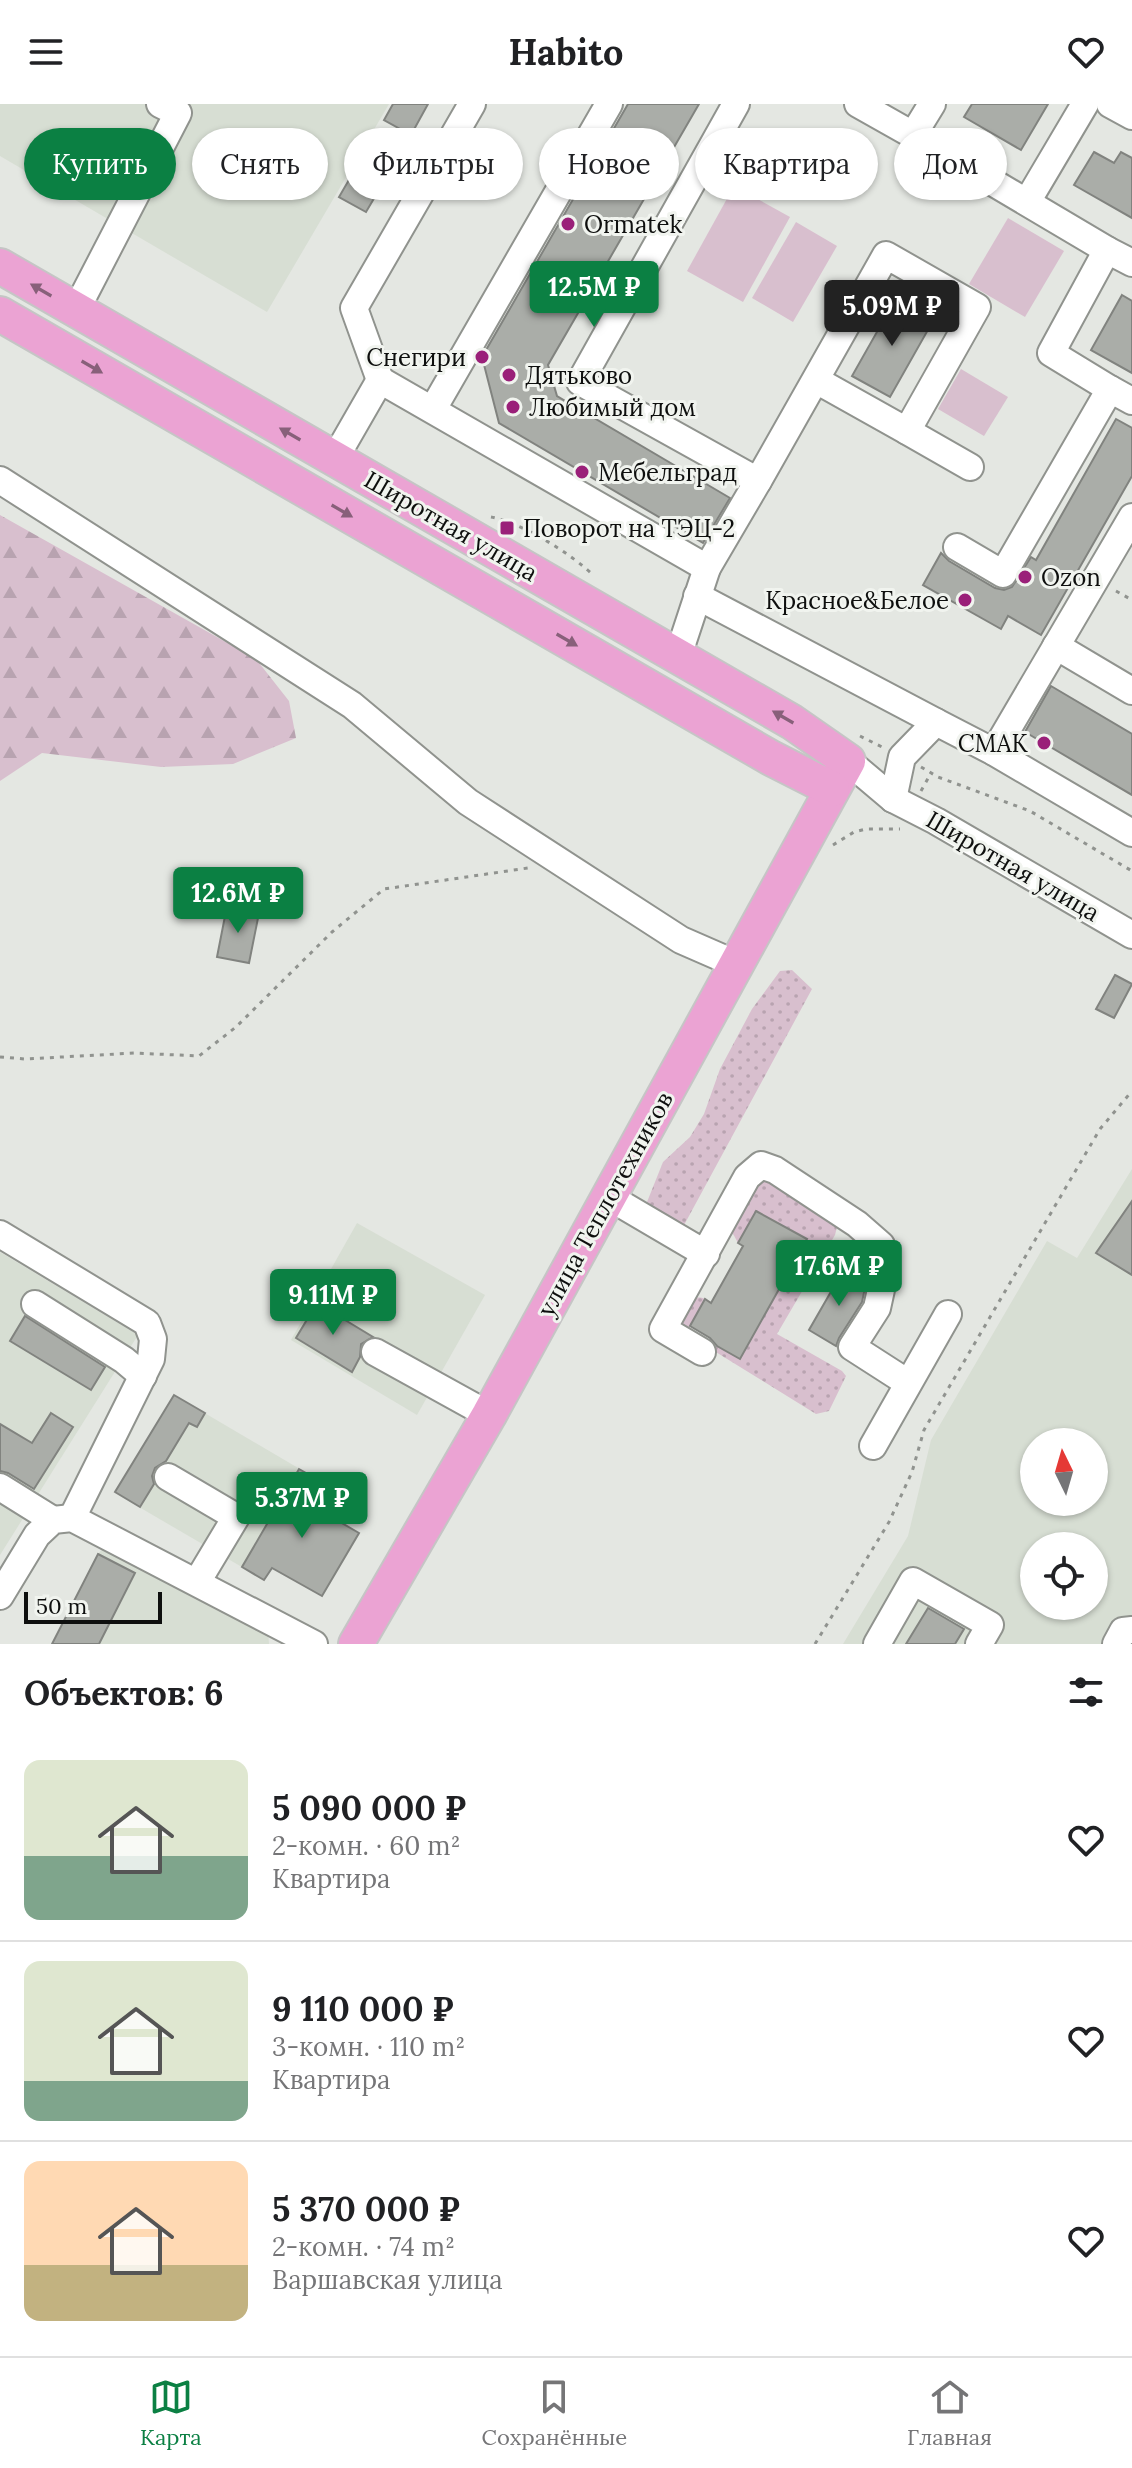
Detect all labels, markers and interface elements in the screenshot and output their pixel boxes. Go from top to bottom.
text: Habito [509,29,623,75]
icon: menu [24,30,68,74]
icon: heart [1064,30,1108,74]
chip: Купить [24,128,176,200]
chip: Снять [192,128,328,200]
chip: Фильтры [344,128,523,200]
chip: Новое [539,128,679,200]
chip: Квартира [695,128,878,200]
chip: Дом [894,128,1007,200]
place label: Ormatek [584,209,682,240]
marker: Ormatek [559,215,577,233]
pin: 12.5M ₽ [520,261,668,329]
text: 12.5M ₽ [548,270,640,303]
pin: 5.09M ₽ [818,280,966,348]
one-way arrow [30,283,52,297]
text: 5.09M ₽ [842,289,942,322]
place label: Снегири [366,342,466,373]
marker: Снегири [473,348,491,366]
one-way arrow [81,360,103,374]
place label: Дятьково [525,360,632,391]
marker: Дятьково [500,366,518,384]
place label: Любимый дом [529,392,696,423]
marker: Любимый дом [504,398,522,416]
one-way arrow [279,427,301,441]
place label: Мебельград [598,457,737,488]
marker: Мебельград [573,463,591,481]
street label: Широтная улица [359,464,543,588]
one-way arrow [330,504,353,518]
place label: Поворот на ТЭЦ-2 [523,513,735,544]
marker: Поворот на ТЭЦ-2 [498,519,516,537]
place label: Ozon [1041,562,1101,593]
marker: Ozon [1016,568,1034,586]
place label: Красное&Белое [765,585,949,616]
marker: Красное&Белое [956,591,974,609]
one-way arrow [556,633,578,647]
one-way arrow [772,710,794,724]
place label: СМАК [958,728,1029,759]
marker: СМАК [1035,734,1053,752]
street label: Широтная улица [921,804,1105,928]
pin: 12.6M ₽ [164,867,312,935]
text: 12.6M ₽ [191,876,285,909]
street label: улица Теплотехников [530,1086,680,1322]
pin: 17.6M ₽ [765,1240,913,1308]
text: 17.6M ₽ [794,1249,884,1282]
pin: 9.11M ₽ [259,1269,407,1337]
text: 9.11M ₽ [288,1278,378,1311]
north arrow [1020,1428,1108,1516]
map controls [1020,1428,1108,1620]
pin: 5.37M ₽ [228,1472,376,1540]
text: 5.37M ₽ [254,1481,350,1514]
button: locate [1020,1532,1108,1620]
scale bar [24,1588,162,1624]
text: 50 m [36,1592,87,1620]
icon: filters [1064,1670,1108,1714]
text: Объектов: 6 [24,1671,224,1714]
text: 5 090 000 ₽ [272,1786,466,1829]
icon: home [88,1792,184,1888]
icon: heart [1064,1818,1108,1862]
text: 2-комн. · 60 m² [272,1829,460,1862]
text: Квартира [272,1862,390,1895]
text: 9 110 000 ₽ [272,1987,454,2030]
icon: home [88,1993,184,2089]
icon: heart [1064,2019,1108,2063]
text: 3-комн. · 110 m² [272,2030,465,2063]
text: Квартира [272,2063,390,2096]
text: 5 370 000 ₽ [272,2187,460,2230]
icon: home [88,2193,184,2289]
icon: heart [1064,2219,1108,2263]
text: 2-комн. · 74 m² [272,2230,455,2263]
text: Варшавская улица [272,2263,503,2296]
tab: Карта [140,2375,202,2451]
tab: Сохранённые [482,2375,627,2451]
tab: Главная [907,2375,992,2451]

